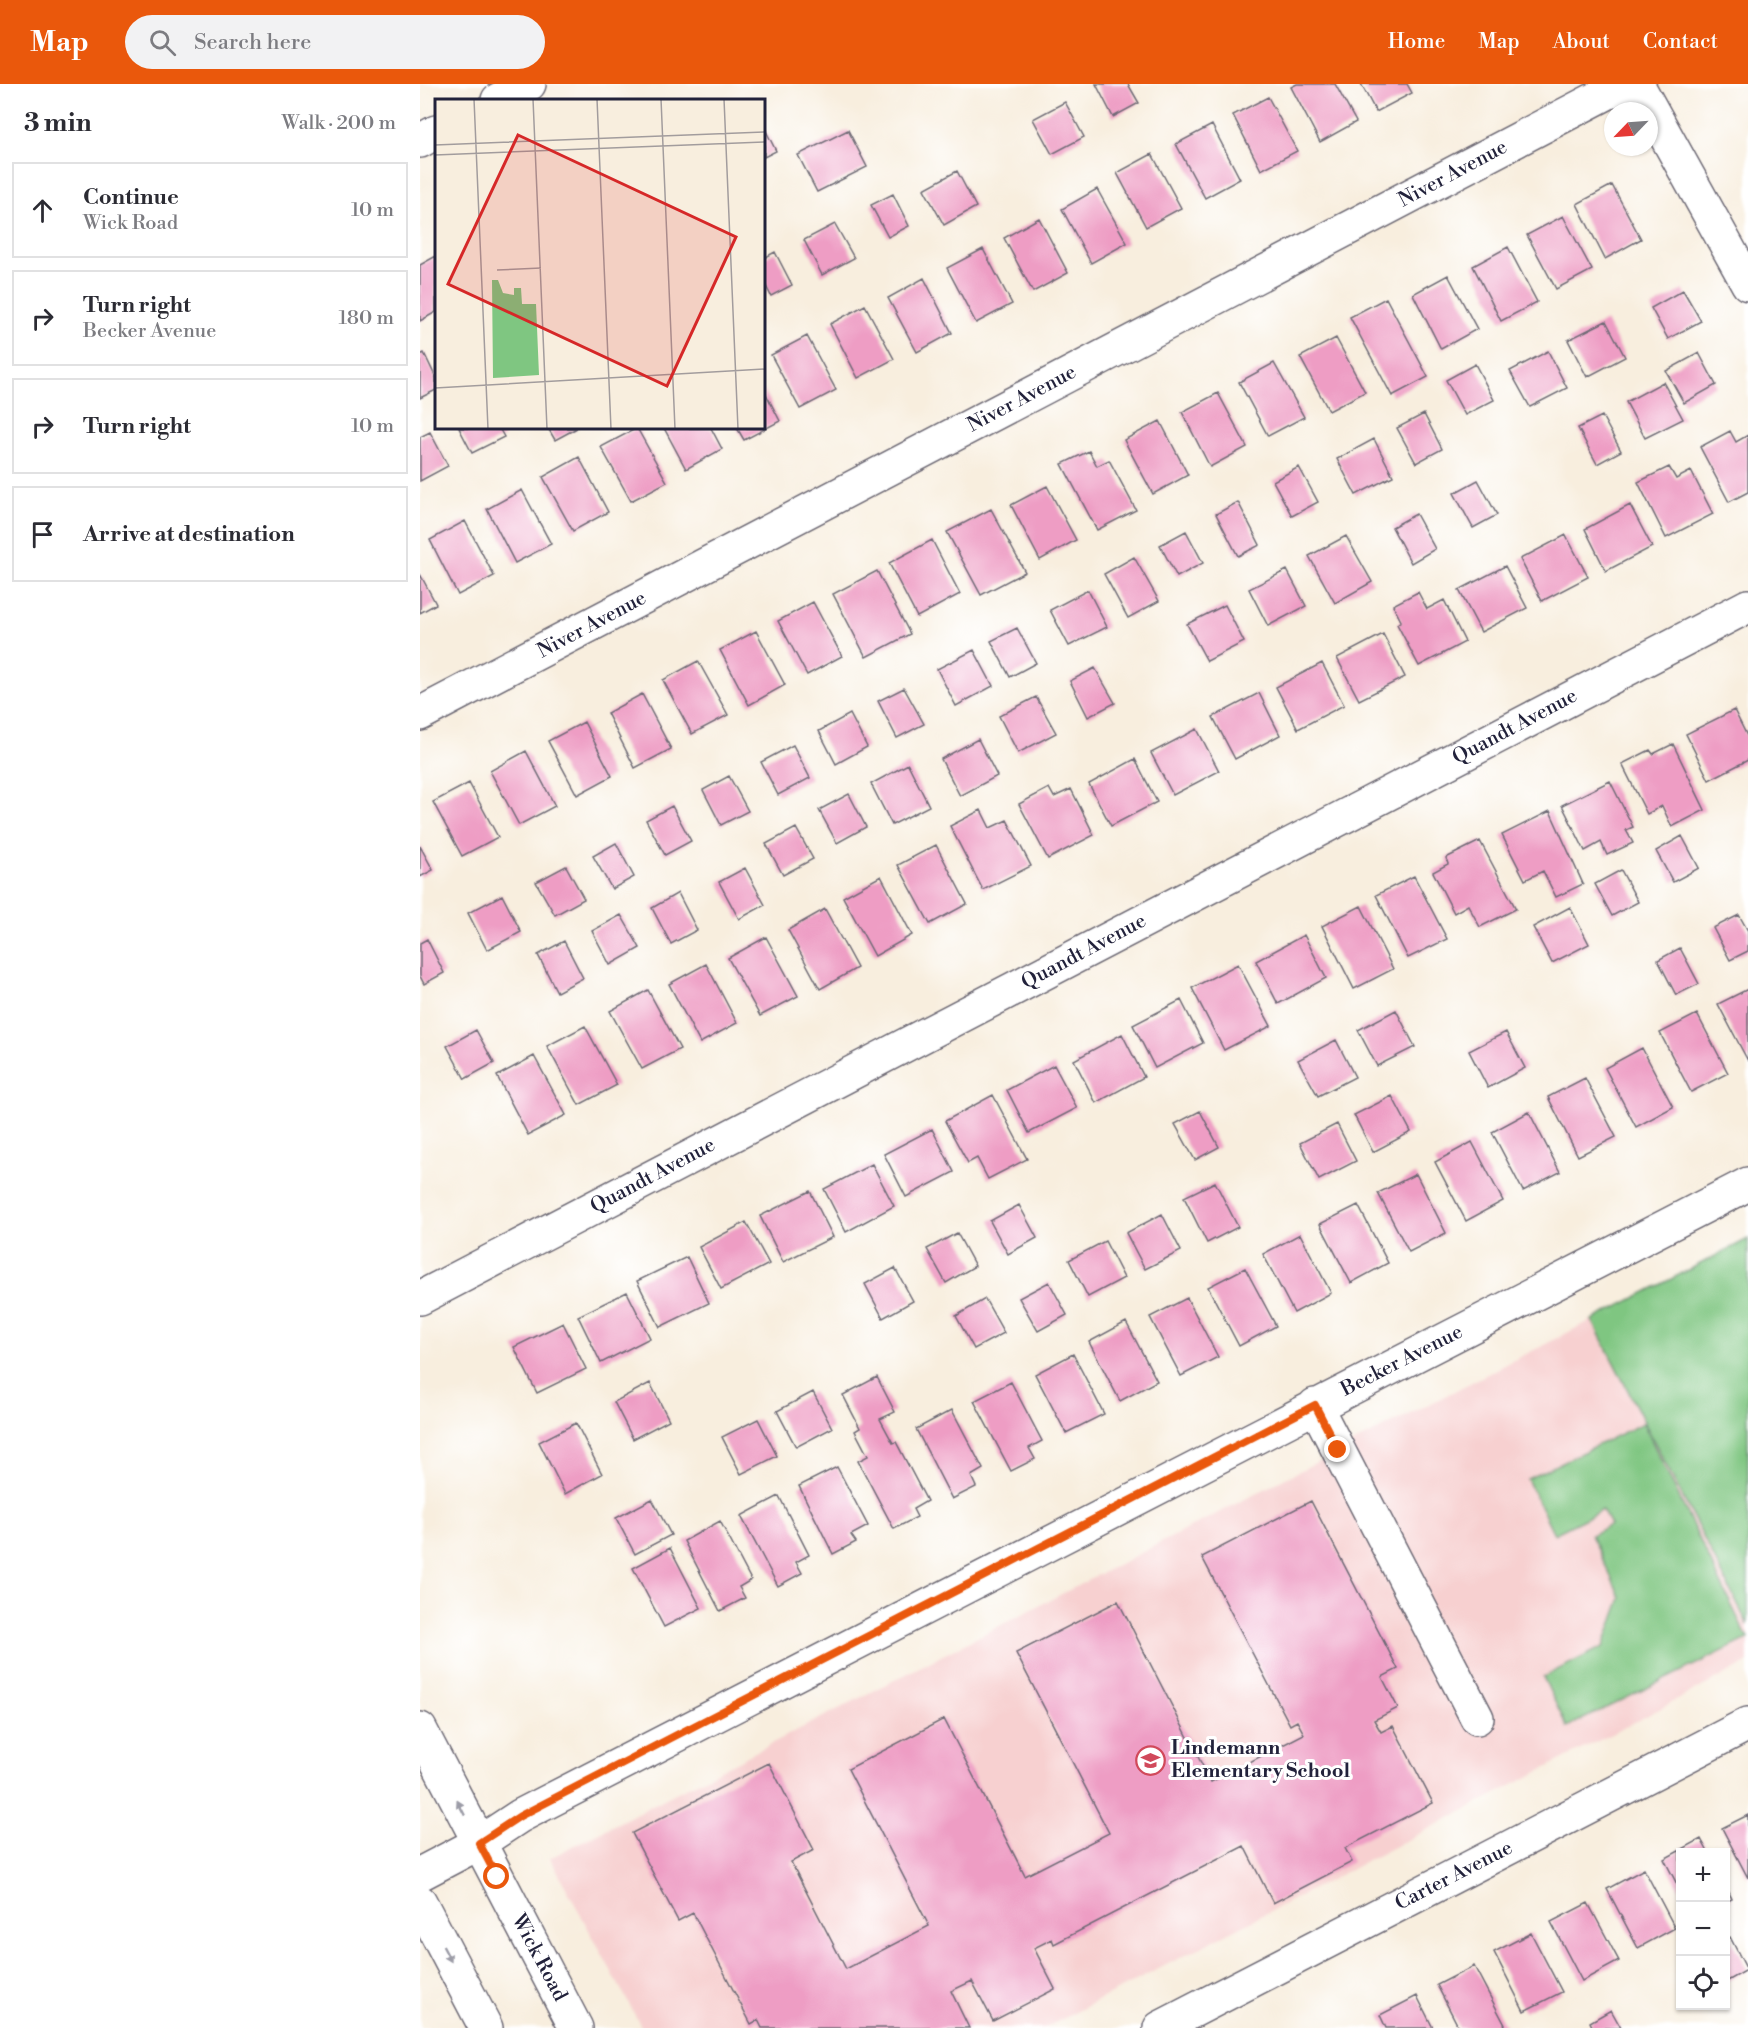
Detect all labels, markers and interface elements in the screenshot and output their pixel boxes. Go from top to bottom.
search box [125,15,545,69]
text: Map [30,25,89,60]
icon: search [146,26,179,59]
text: Search here [194,29,311,56]
text: Home [1388,29,1445,55]
text: Map [1478,29,1520,55]
text: About [1553,29,1610,55]
text: Contact [1643,29,1718,55]
inset map [435,99,765,429]
north arrow [1604,102,1658,156]
text: 3 min [24,107,92,139]
text: Walk · 200 m [282,111,396,136]
street label: Niver Avenue [1394,135,1512,213]
text: Continue [83,184,179,211]
icon: ahead [26,194,59,227]
text: 10 m [351,198,394,223]
text: Wick Road [83,211,178,236]
text: Turn right [83,292,191,319]
icon: right [26,302,59,335]
text: 180 m [339,306,394,331]
text: Becker Avenue [83,319,216,344]
street label: Niver Avenue [963,360,1081,438]
icon: right [26,410,59,443]
text: Turn right [83,413,191,440]
text: 10 m [351,414,394,439]
icon: arrive [26,518,59,551]
text: Arrive at destination [83,521,295,548]
street label: Niver Avenue [533,586,651,664]
street label: Quandt Avenue [1448,684,1582,770]
street label: Quandt Avenue [1017,909,1151,995]
street label: Quandt Avenue [586,1133,720,1219]
street label: Becker Avenue [1336,1320,1467,1403]
route end [1324,1436,1350,1462]
place label: Lindemann Elementary School [1171,1736,1350,1784]
school or university icon: Lindemann Elementary School [1134,1744,1166,1776]
one-way arrow [457,1800,466,1817]
street label: Carter Avenue [1391,1836,1517,1916]
map controls [1676,1848,1730,2010]
button: + [1676,1848,1730,1902]
route start [483,1863,509,1889]
button: − [1676,1902,1730,1956]
street label: Wick Road [505,1909,573,2006]
one-way arrow [442,1946,452,1963]
button: locate [1676,1956,1730,2010]

